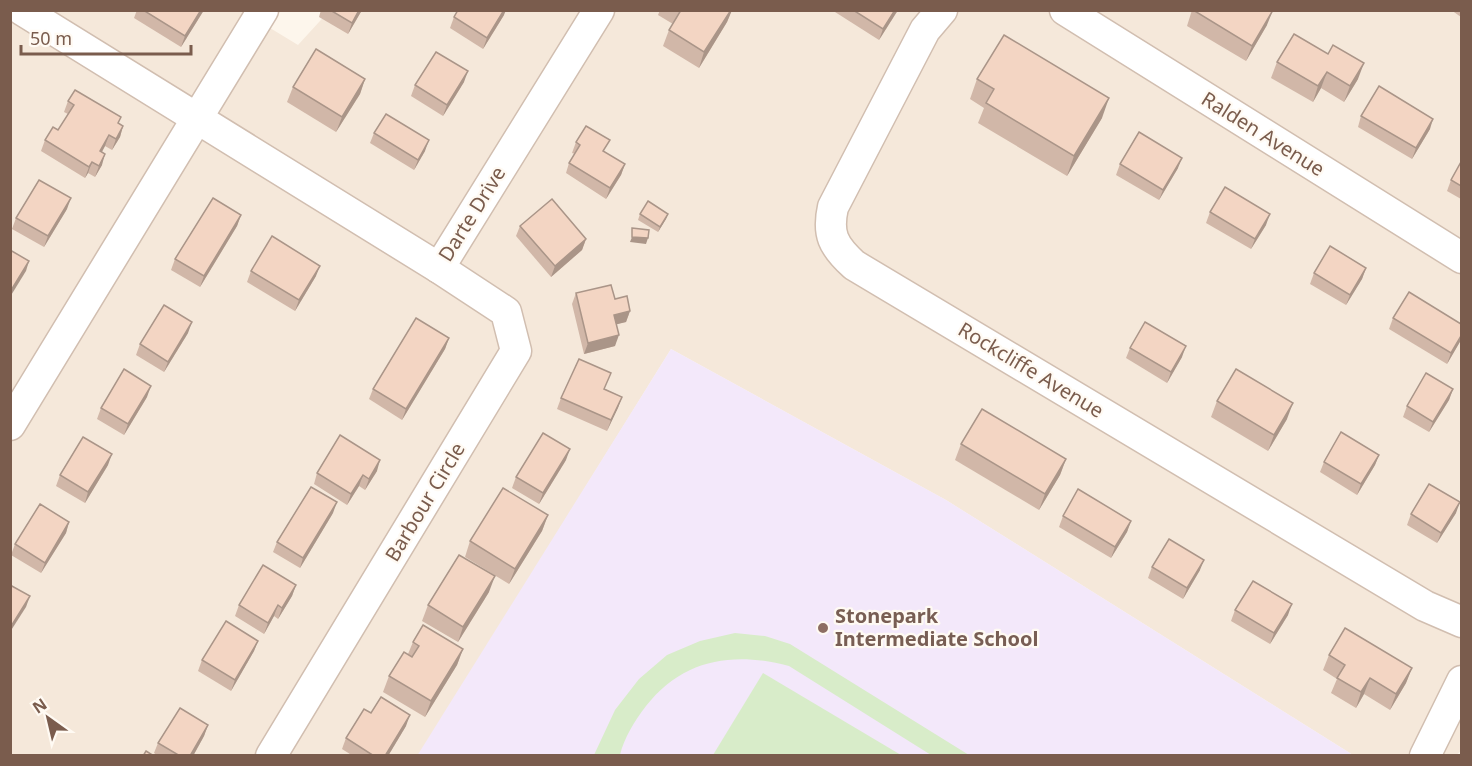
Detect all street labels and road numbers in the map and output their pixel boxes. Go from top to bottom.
street label: Ralden Avenue [1197,85,1330,182]
street label: Darte Drive [432,161,511,266]
street label: Rockcliffe Avenue [954,315,1109,424]
street label: Barbour Circle [378,437,471,566]

